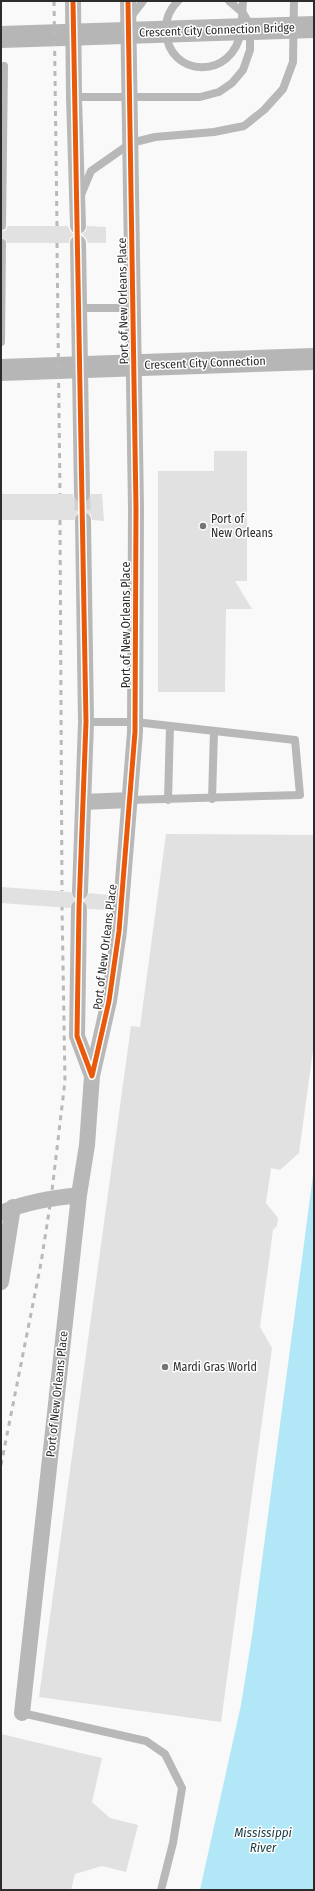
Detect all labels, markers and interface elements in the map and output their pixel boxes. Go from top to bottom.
street label: Crescent City Connection Bridge [139,20,295,40]
street label: Port of New Orleans Place [115,237,131,364]
street label: Crescent City Connection [144,354,266,372]
place label: Port of New Orleans [211,512,273,540]
marker: Port of New Orleans [198,521,208,531]
street label: Port of New Orleans Place [119,562,133,688]
street label: Port of New Orleans Place [90,883,120,1011]
street label: Port of New Orleans Place [43,1330,71,1458]
place label: Mardi Gras World [173,1360,257,1374]
marker: Mardi Gras World [160,1362,170,1372]
water label: Mississippi River [234,1825,293,1855]

